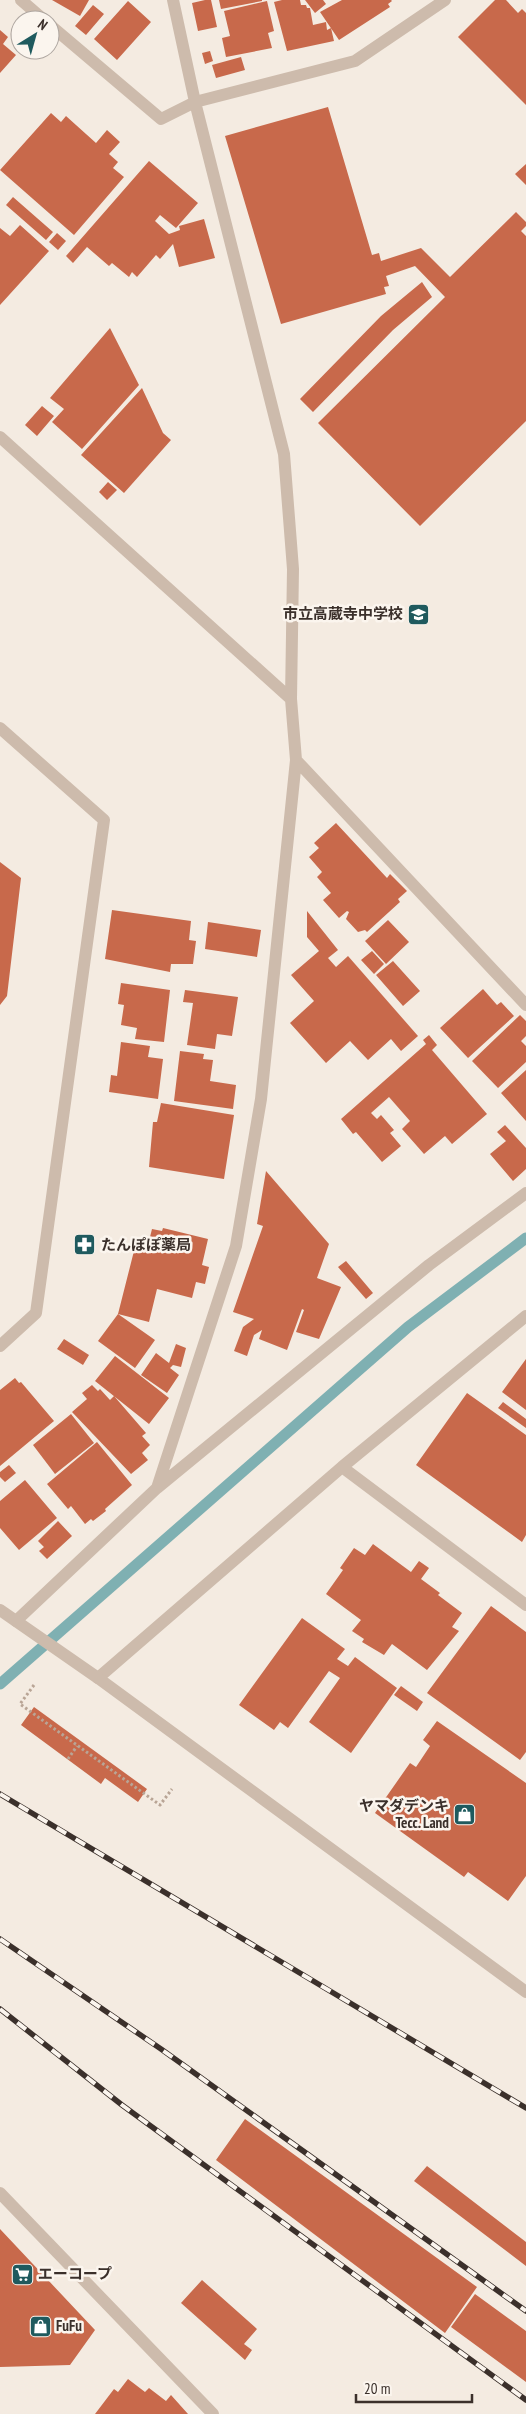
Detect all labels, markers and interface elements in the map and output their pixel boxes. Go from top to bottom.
north arrow [10,10,60,60]
text: N [34,15,51,34]
school or university icon: 市立高蔵寺中学校 [407,602,431,626]
place label: 市立高蔵寺中学校 [283,604,403,623]
pharmacy icon: たんぽぽ薬局 [73,1233,97,1257]
place label: たんぽぽ薬局 [101,1235,191,1254]
place label: ヤマダデンキ Tecc. Land [359,1796,449,1832]
shop icon: ヤマダデンキ Tecc. Land [453,1803,477,1827]
supermarket icon: エーコープ [10,2262,34,2286]
place label: エーコープ [38,2264,112,2283]
shop icon: FuFu [28,2314,52,2338]
place label: FuFu [56,2316,82,2335]
scale bar [356,2372,472,2404]
text: 20 m [364,2379,390,2398]

